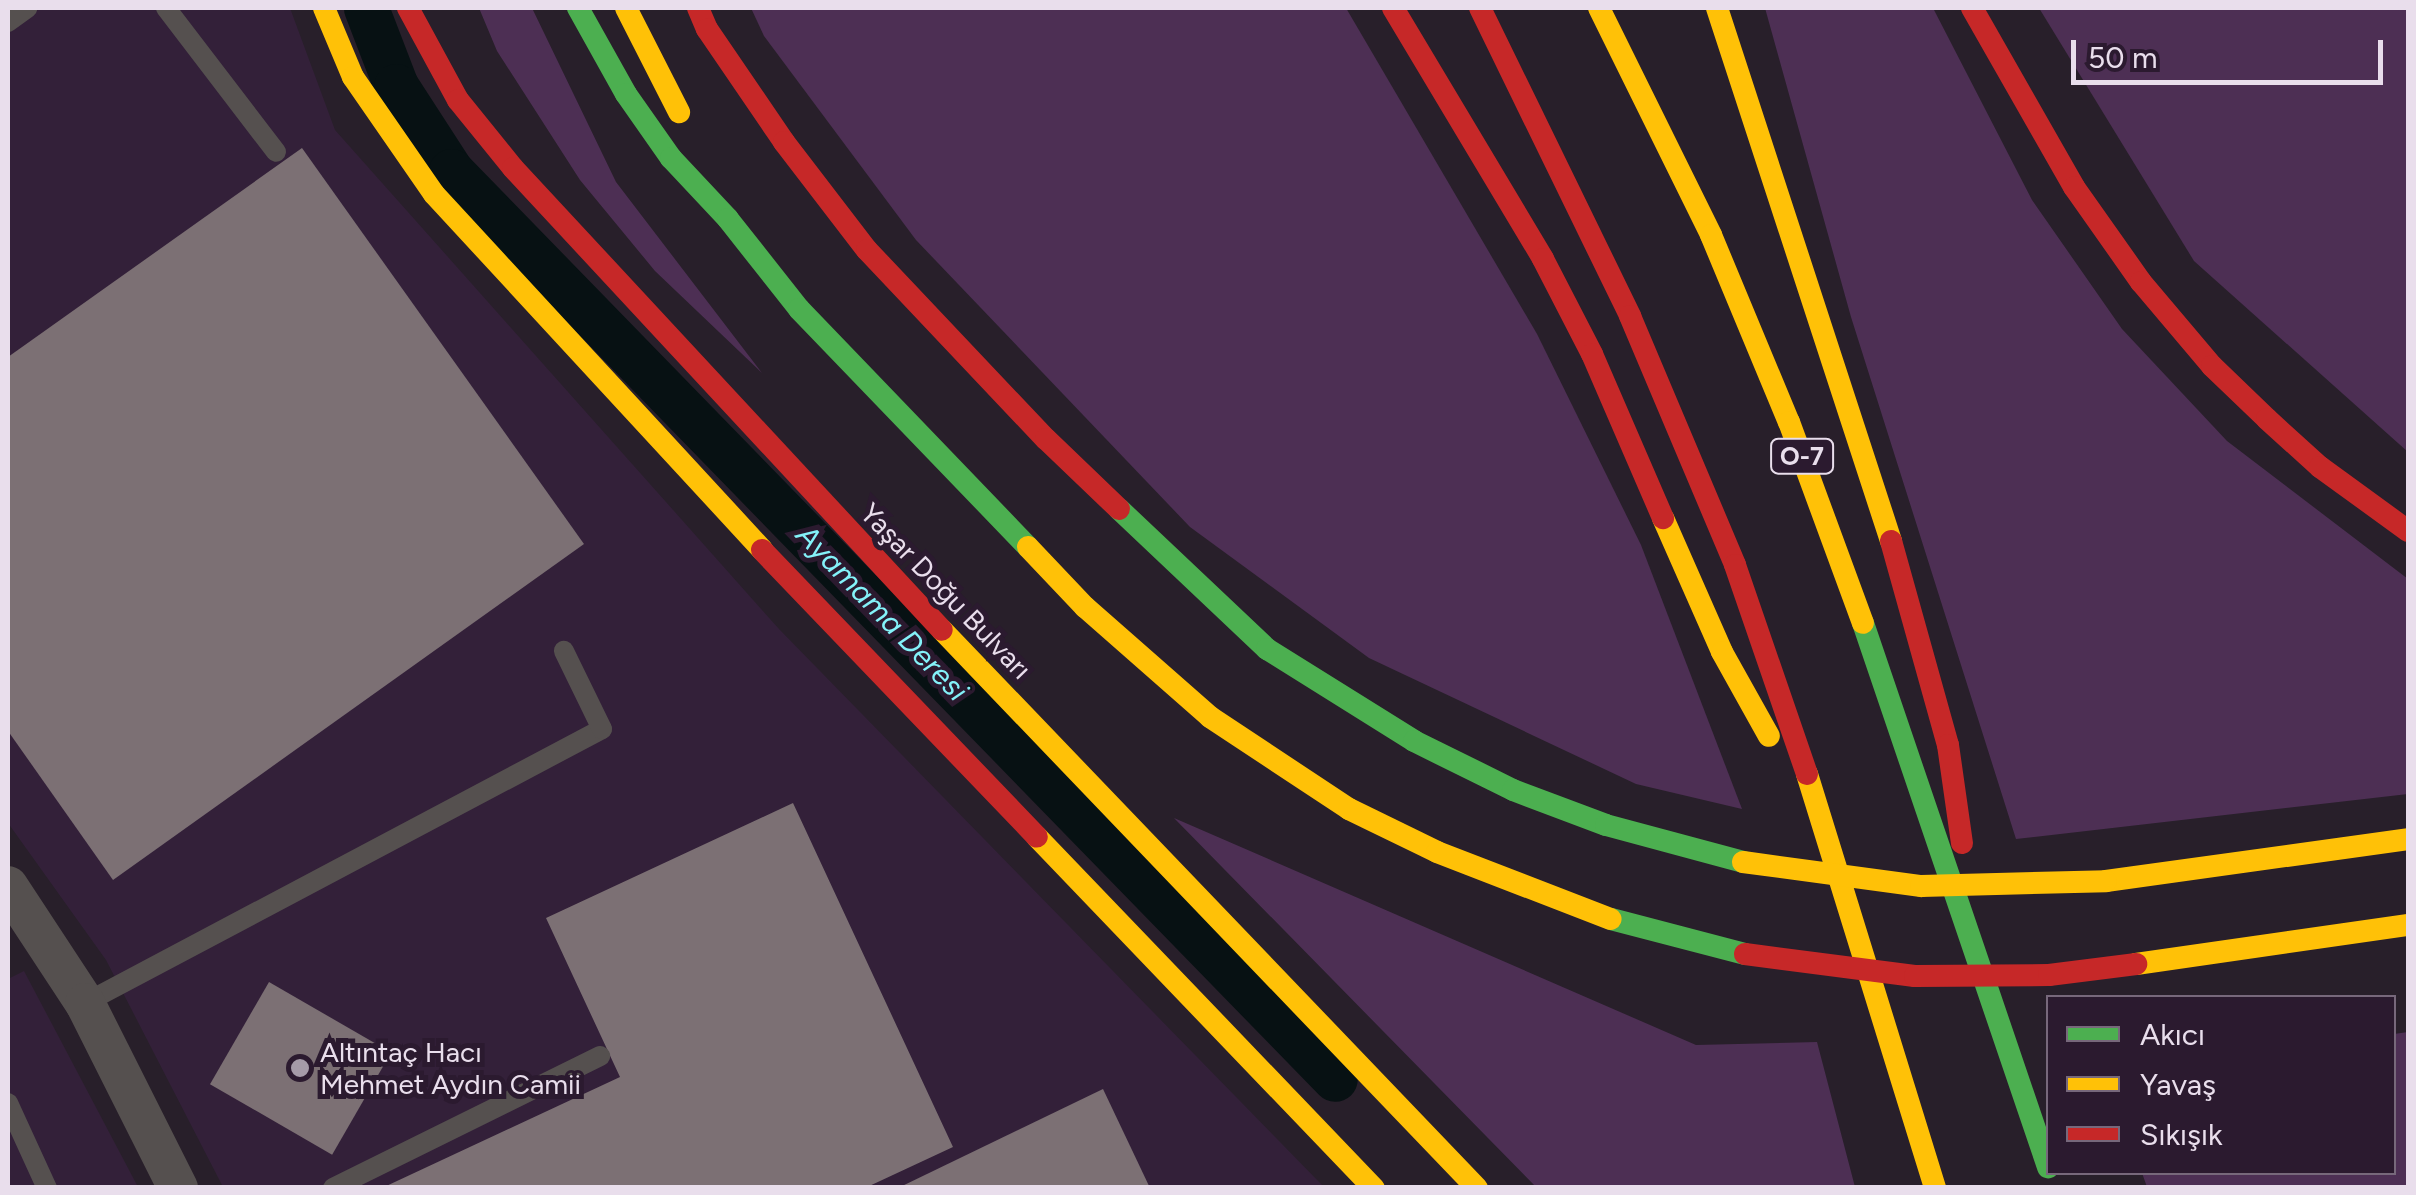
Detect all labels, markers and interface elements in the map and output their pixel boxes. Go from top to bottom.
scale bar [2076,20,2388,82]
text: 50 m [2088,39,2157,76]
road number: O-7 [1770,436,1834,476]
street label: Yaşar Doğu Bulvarı [854,496,1038,686]
water label: Ayamama Deresi [789,517,975,709]
legend [2046,995,2396,1175]
text: Akıcı [2140,1016,2205,1053]
place label: Altıntaç Hacı Mehmet Aydın Camii [320,1035,581,1101]
marker: Altıntaç Hacı Mehmet Aydın Camii [289,1057,311,1079]
text: Yavaş [2140,1066,2216,1103]
text: Sıkışık [2140,1116,2223,1153]

